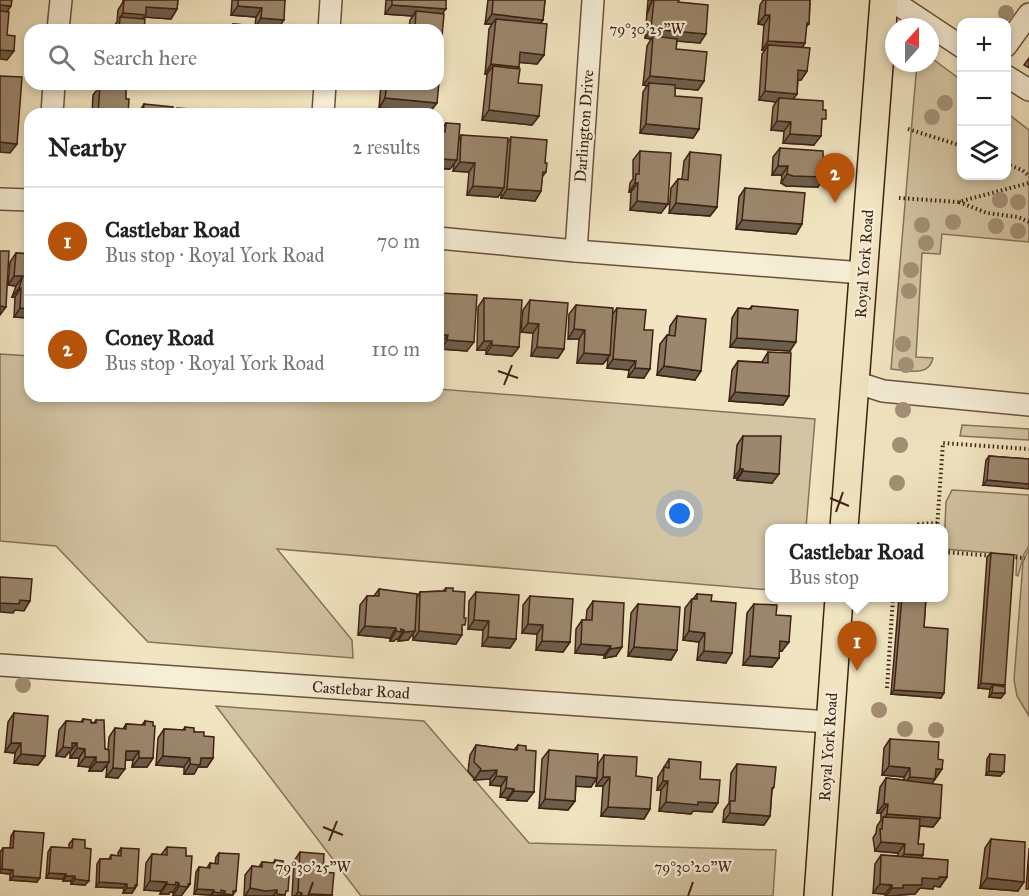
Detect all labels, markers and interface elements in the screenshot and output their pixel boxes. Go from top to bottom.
north arrow [885,18,939,72]
map controls [957,18,1011,180]
button: + [957,18,1011,72]
text: 79°30'25"W [609,20,685,38]
search box [24,24,444,90]
icon: search [45,41,78,74]
text: Search here [93,44,197,71]
street label: Darlington Drive [571,69,598,183]
button: − [957,72,1011,126]
button: layers [957,126,1011,180]
text: Nearby [48,131,126,163]
text: 2 results [352,135,420,159]
pin: 2 [816,154,854,203]
street label: Royal York Road [851,209,877,319]
text: Castlebar Road [105,216,240,243]
text: 1 [64,229,71,253]
text: 70 m [377,229,420,253]
text: Bus stop · Royal York Road [105,243,325,267]
text: Coney Road [105,324,214,351]
text: 2 [63,337,72,361]
text: 110 m [372,337,420,361]
text: Bus stop · Royal York Road [105,351,325,375]
your location [665,499,694,528]
popup [765,524,948,602]
text: Castlebar Road [789,538,924,565]
text: Bus stop [789,565,859,589]
pin: 1 [838,622,876,671]
street label: Castlebar Road [311,677,411,703]
street label: Royal York Road [815,692,841,802]
text: 79°30'25"W [275,858,351,876]
text: 79°30'20"W [654,858,732,876]

